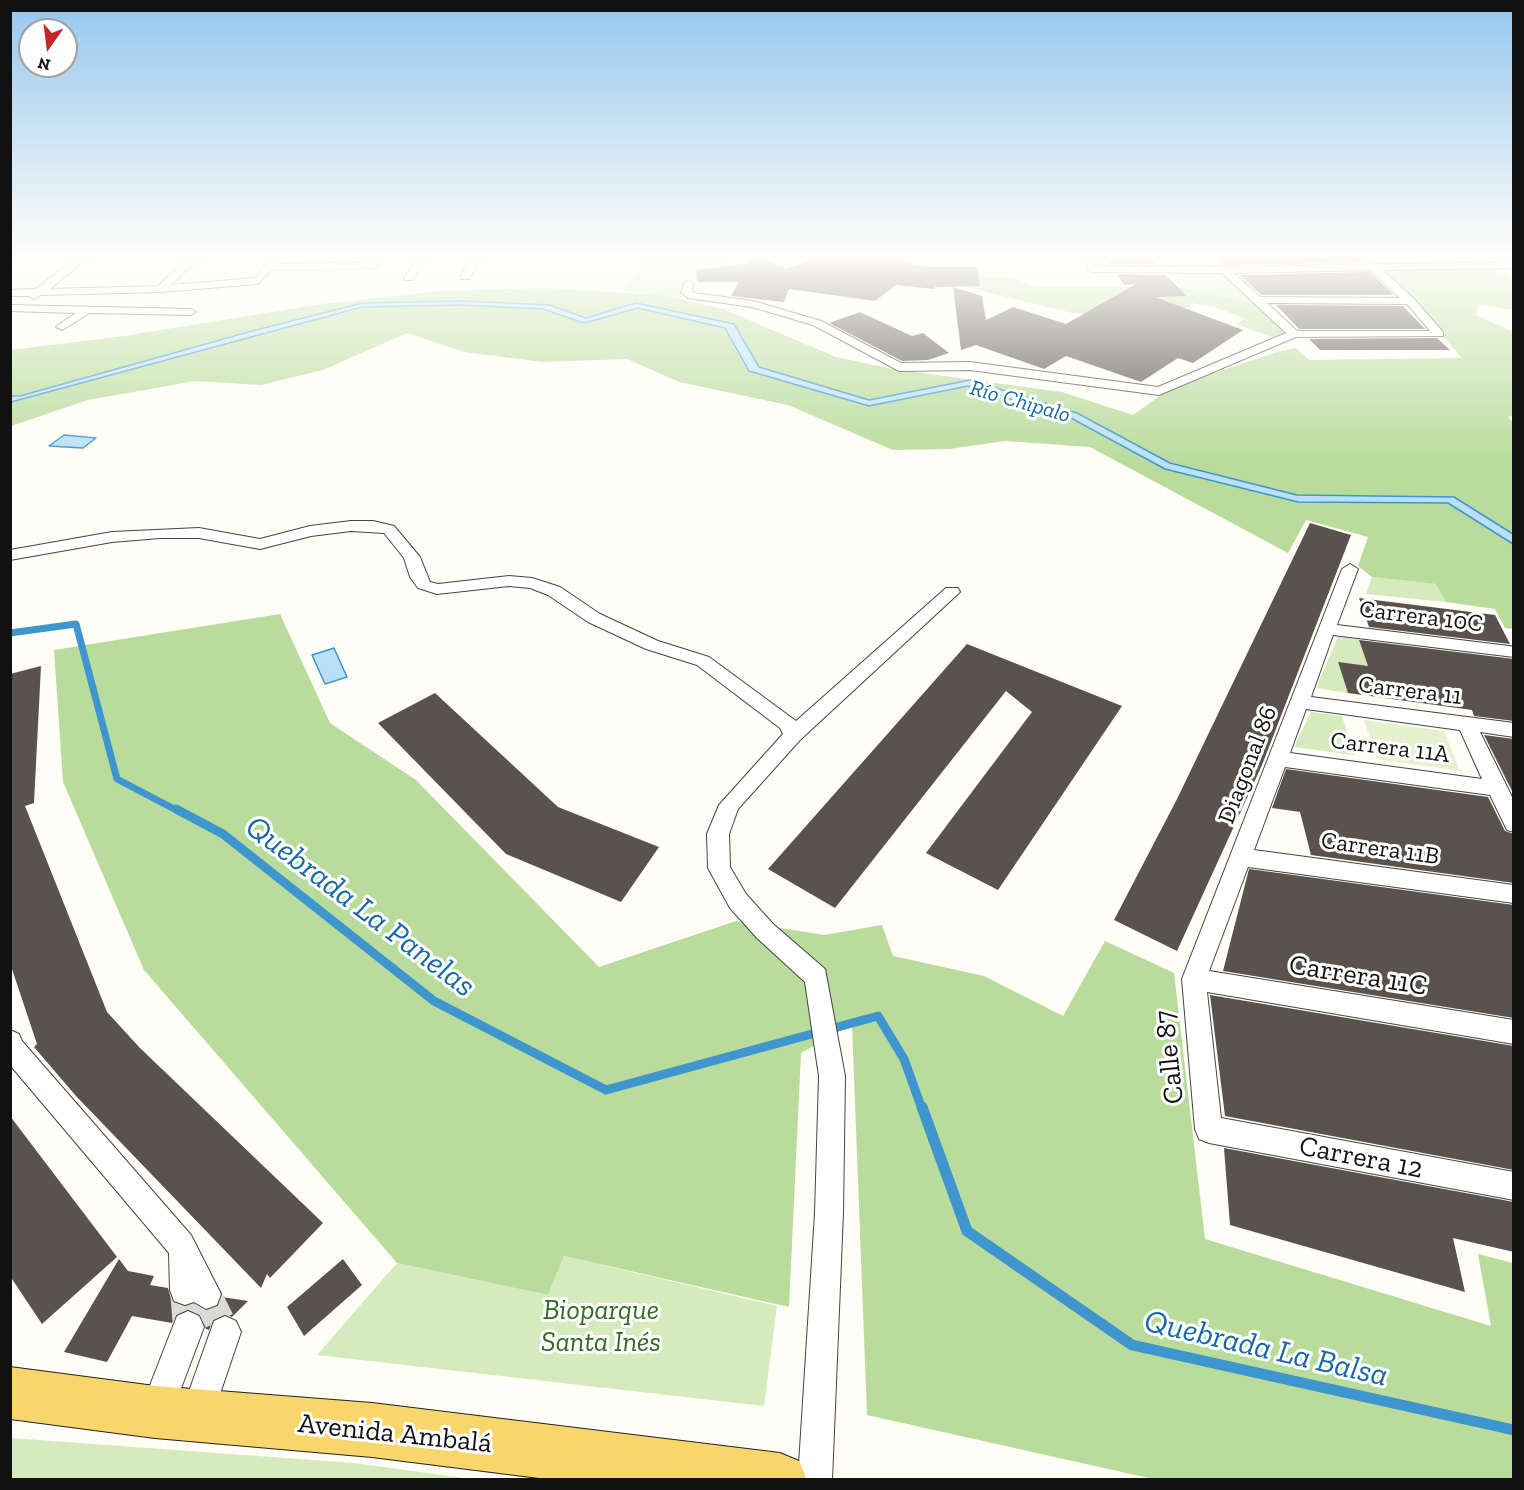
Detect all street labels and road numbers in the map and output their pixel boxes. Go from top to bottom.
street label: Carrera 10C [1358,595,1484,639]
street label: Carrera 11 [1357,670,1463,712]
street label: Diagonal 86 [1212,702,1284,828]
street label: Carrera 11A [1329,726,1451,770]
street label: Carrera 11B [1319,826,1441,872]
street label: Carrera 11C [1287,949,1429,1003]
street label: Calle 87 [1148,1008,1192,1106]
street label: Carrera 12 [1296,1130,1426,1186]
street label: Avenida Ambalá [296,1407,494,1461]

